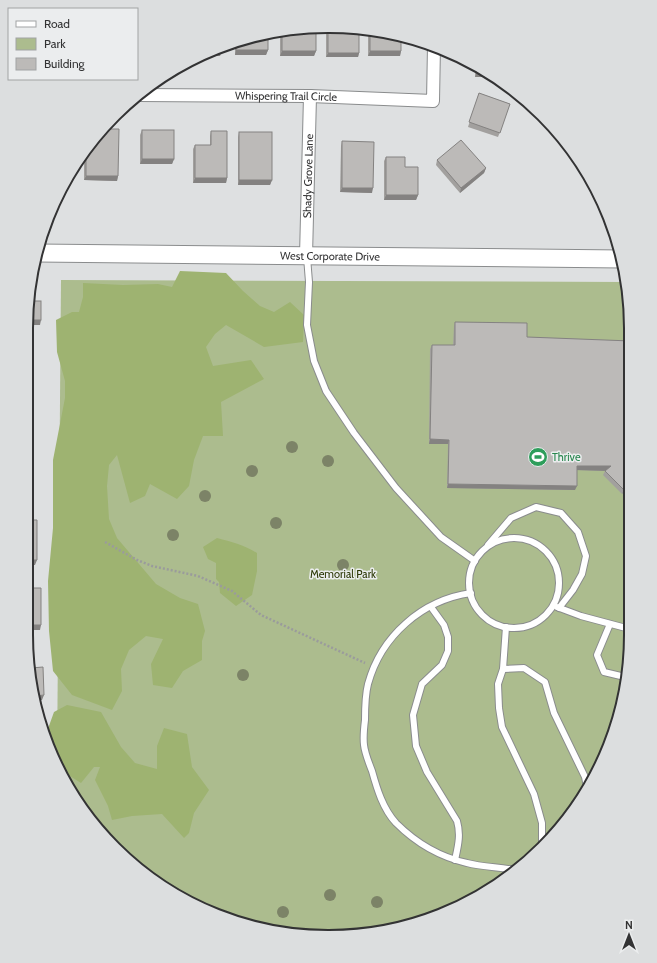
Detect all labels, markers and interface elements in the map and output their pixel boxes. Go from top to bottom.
legend [8,8,138,80]
text: Road [44,16,70,31]
text: Park [44,36,66,51]
text: Building [44,56,86,71]
street label: Whispering Trail Circle [235,89,338,104]
street label: Shady Grove Lane [300,133,316,218]
street label: West Corporate Drive [280,248,380,264]
sports icon: Thrive [527,446,549,468]
place label: Thrive [552,450,581,464]
park label: Memorial Park [310,567,376,581]
north arrow [609,915,649,955]
text: N [625,918,633,932]

